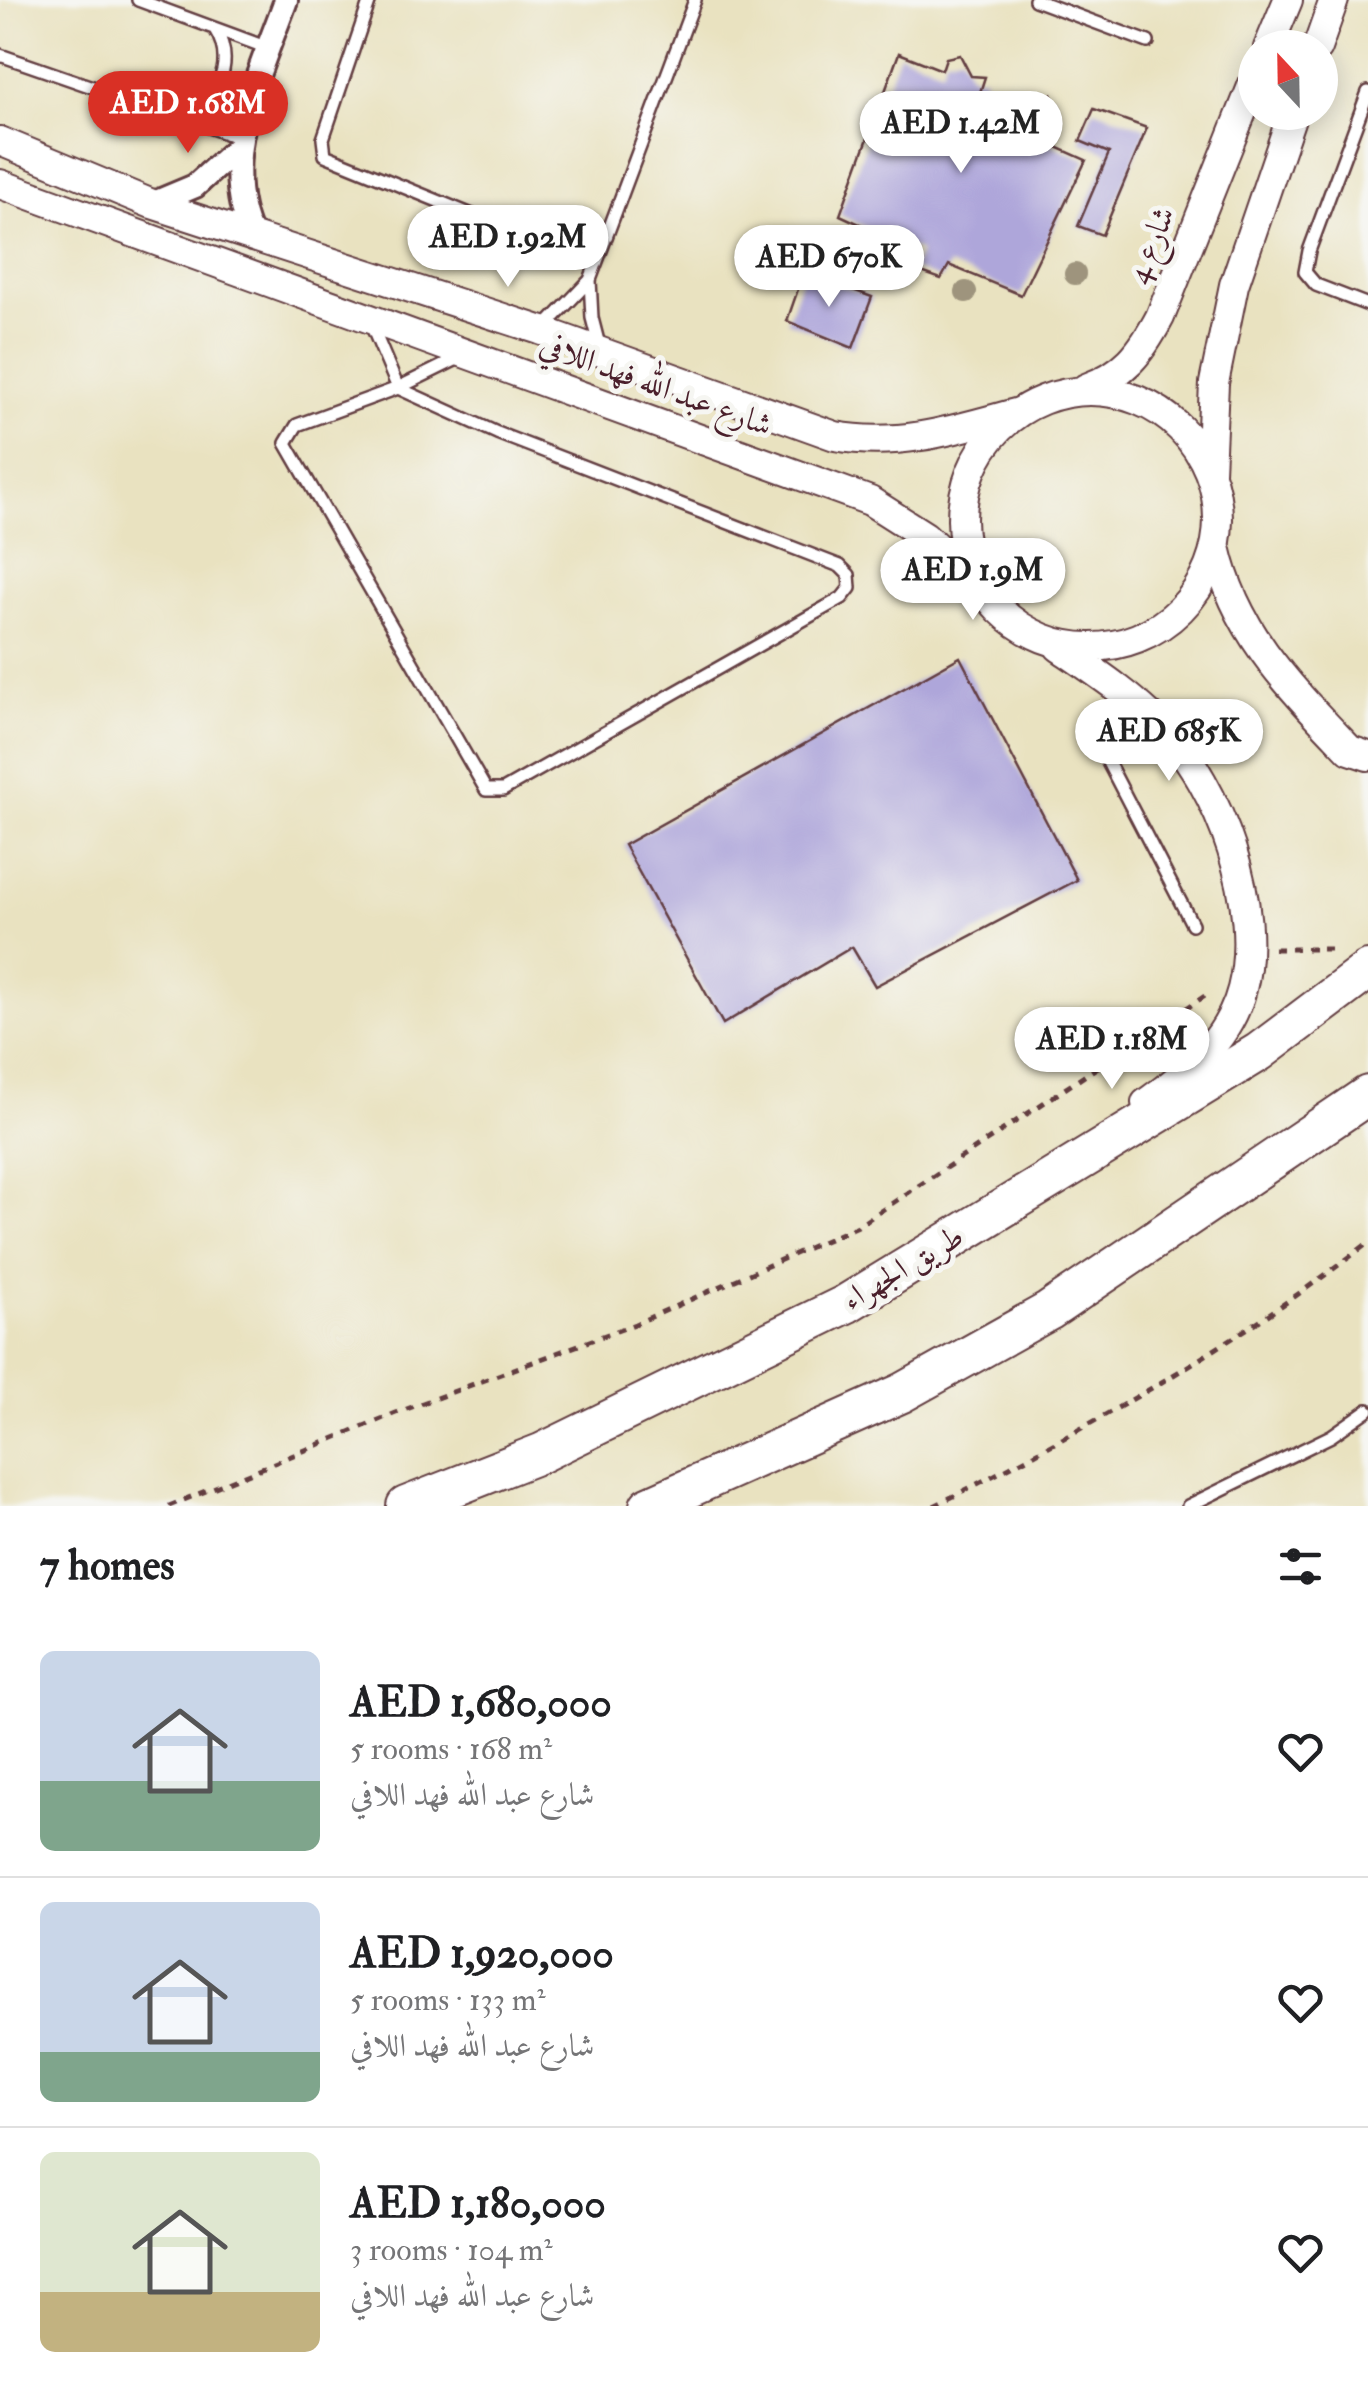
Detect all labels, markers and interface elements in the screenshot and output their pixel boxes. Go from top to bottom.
north arrow [1238,30,1338,130]
map controls [1238,30,1338,130]
pin: AED 1.68M [74,71,302,156]
text: AED 1.68M [110,83,266,123]
pin: AED 1.42M [847,91,1075,176]
text: AED 1.42M [882,103,1040,143]
street label: شارع 4 [1118,201,1190,292]
pin: AED 1.92M [394,205,622,290]
text: AED 1.92M [429,217,587,257]
pin: AED 670K [726,225,932,310]
text: AED 670K [756,237,902,277]
street label: شارع عبد الله فهد اللافي [532,319,780,451]
pin: AED 1.9M [870,538,1076,623]
text: AED 1.9M [902,550,1044,590]
pin: AED 685K [1066,699,1272,784]
text: AED 685K [1097,711,1241,751]
pin: AED 1.18M [998,1007,1226,1092]
text: AED 1.18M [1036,1019,1188,1059]
street label: طريق الجهراء [835,1216,971,1320]
icon: filters [1273,1539,1328,1594]
text: 7 homes [40,1540,175,1592]
text: AED 1,680,000 [350,1677,612,1729]
icon: home [120,1691,240,1811]
icon: heart [1273,1724,1328,1779]
text: 5 rooms · 168 m² [350,1729,552,1769]
text: شارع عبد الله فهد اللافي [350,1775,594,1815]
text: AED 1,920,000 [350,1928,614,1980]
icon: home [120,1942,240,2062]
icon: heart [1273,1975,1328,2030]
text: 5 rooms · 133 m² [350,1980,546,2020]
text: شارع عبد الله فهد اللافي [350,2026,594,2066]
text: AED 1,180,000 [350,2178,606,2230]
icon: home [120,2192,240,2312]
icon: heart [1273,2225,1328,2280]
text: 3 rooms · 104 m² [350,2230,553,2270]
text: شارع عبد الله فهد اللافي [350,2276,594,2316]

